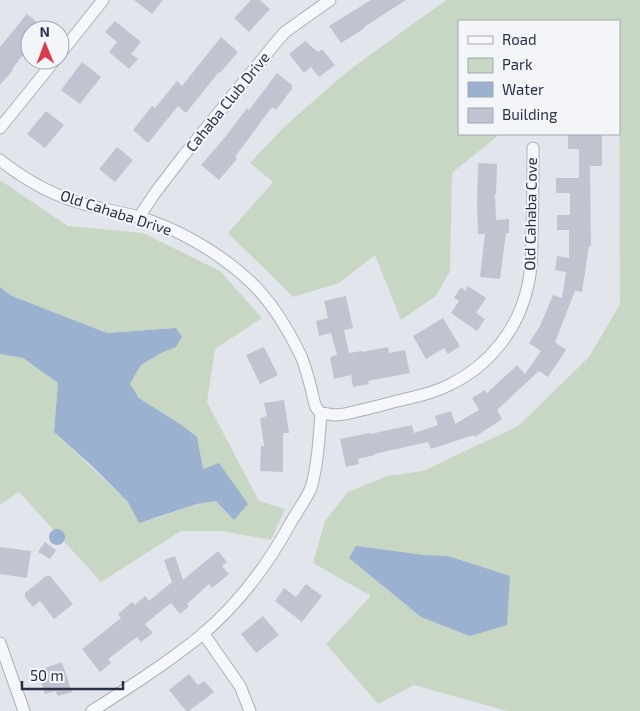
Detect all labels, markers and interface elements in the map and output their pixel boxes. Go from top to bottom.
north arrow [20,20,70,70]
legend [458,20,620,135]
text: N [40,23,50,40]
text: Road [502,30,537,48]
street label: Cahaba Club Drive [182,48,273,155]
text: Park [502,55,533,73]
text: Water [502,80,544,98]
text: Building [502,105,558,123]
street label: Old Cahaba Cove [520,157,540,271]
street label: Old Cahaba Drive [58,186,174,239]
scale bar [22,658,124,690]
text: 50 m [30,666,64,684]

